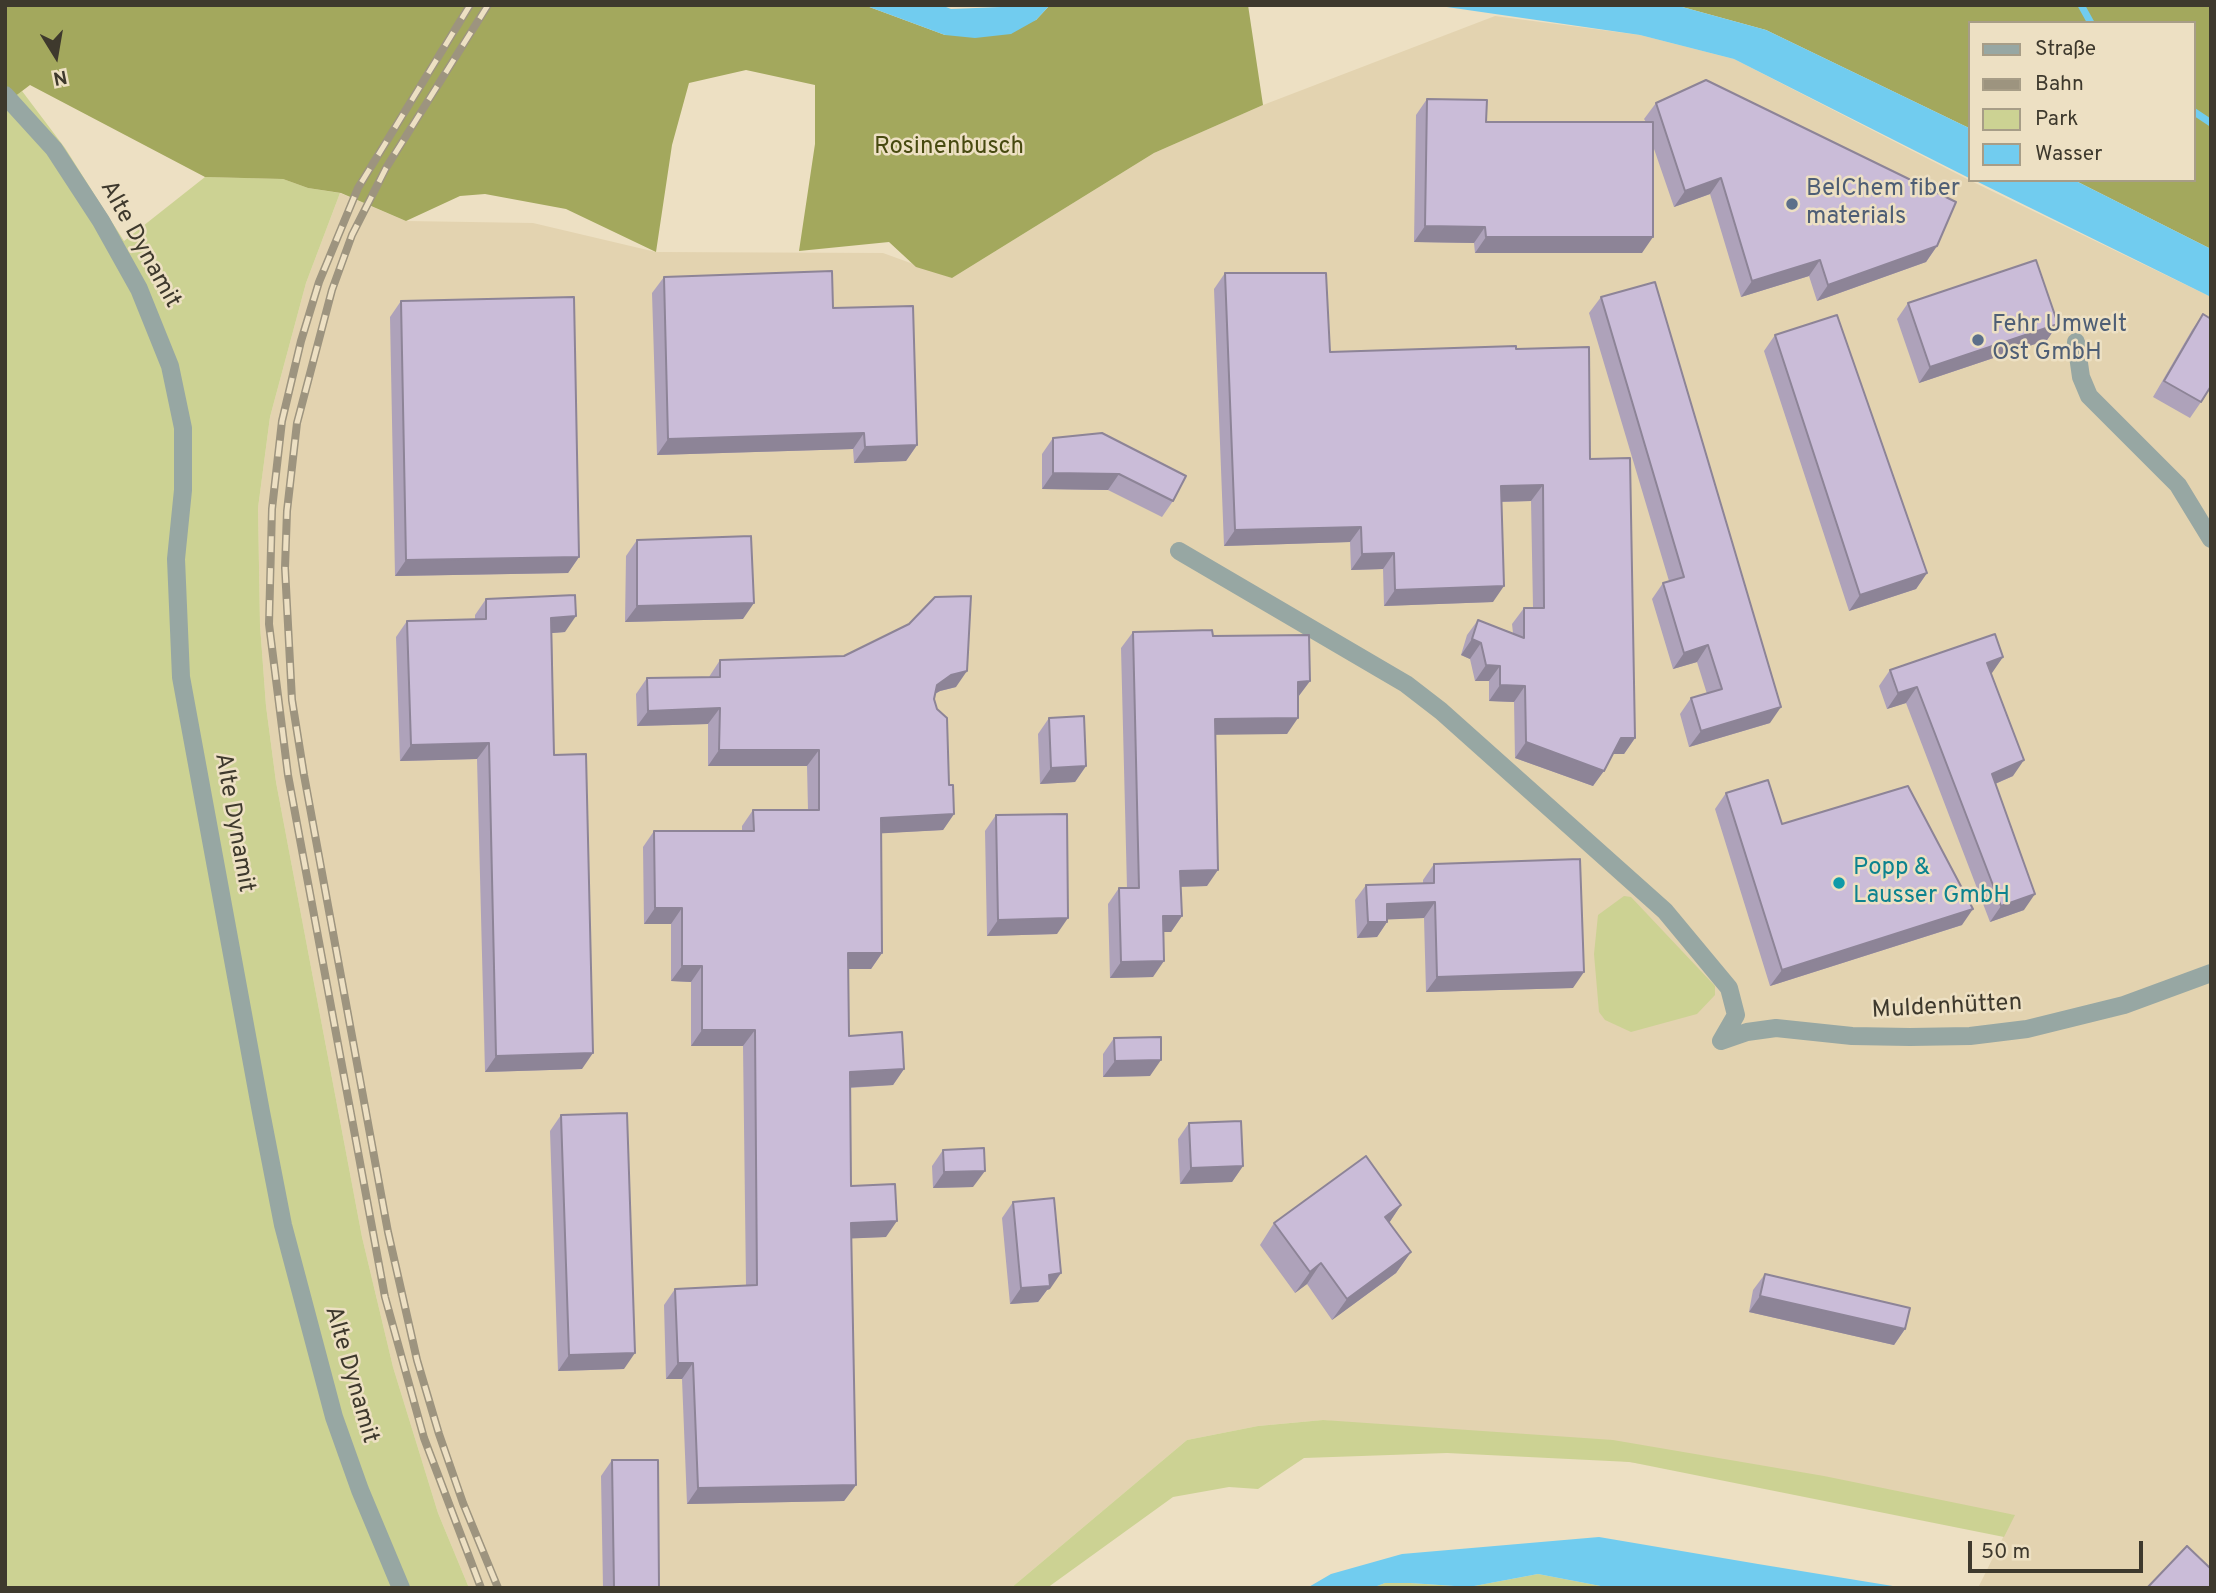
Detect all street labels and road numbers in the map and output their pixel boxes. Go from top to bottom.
street label: Alte Dynamit [92,176,186,314]
street label: Alte Dynamit [207,751,259,895]
street label: Muldenhütten [1871,990,2023,1026]
street label: Alte Dynamit [317,1303,383,1447]

